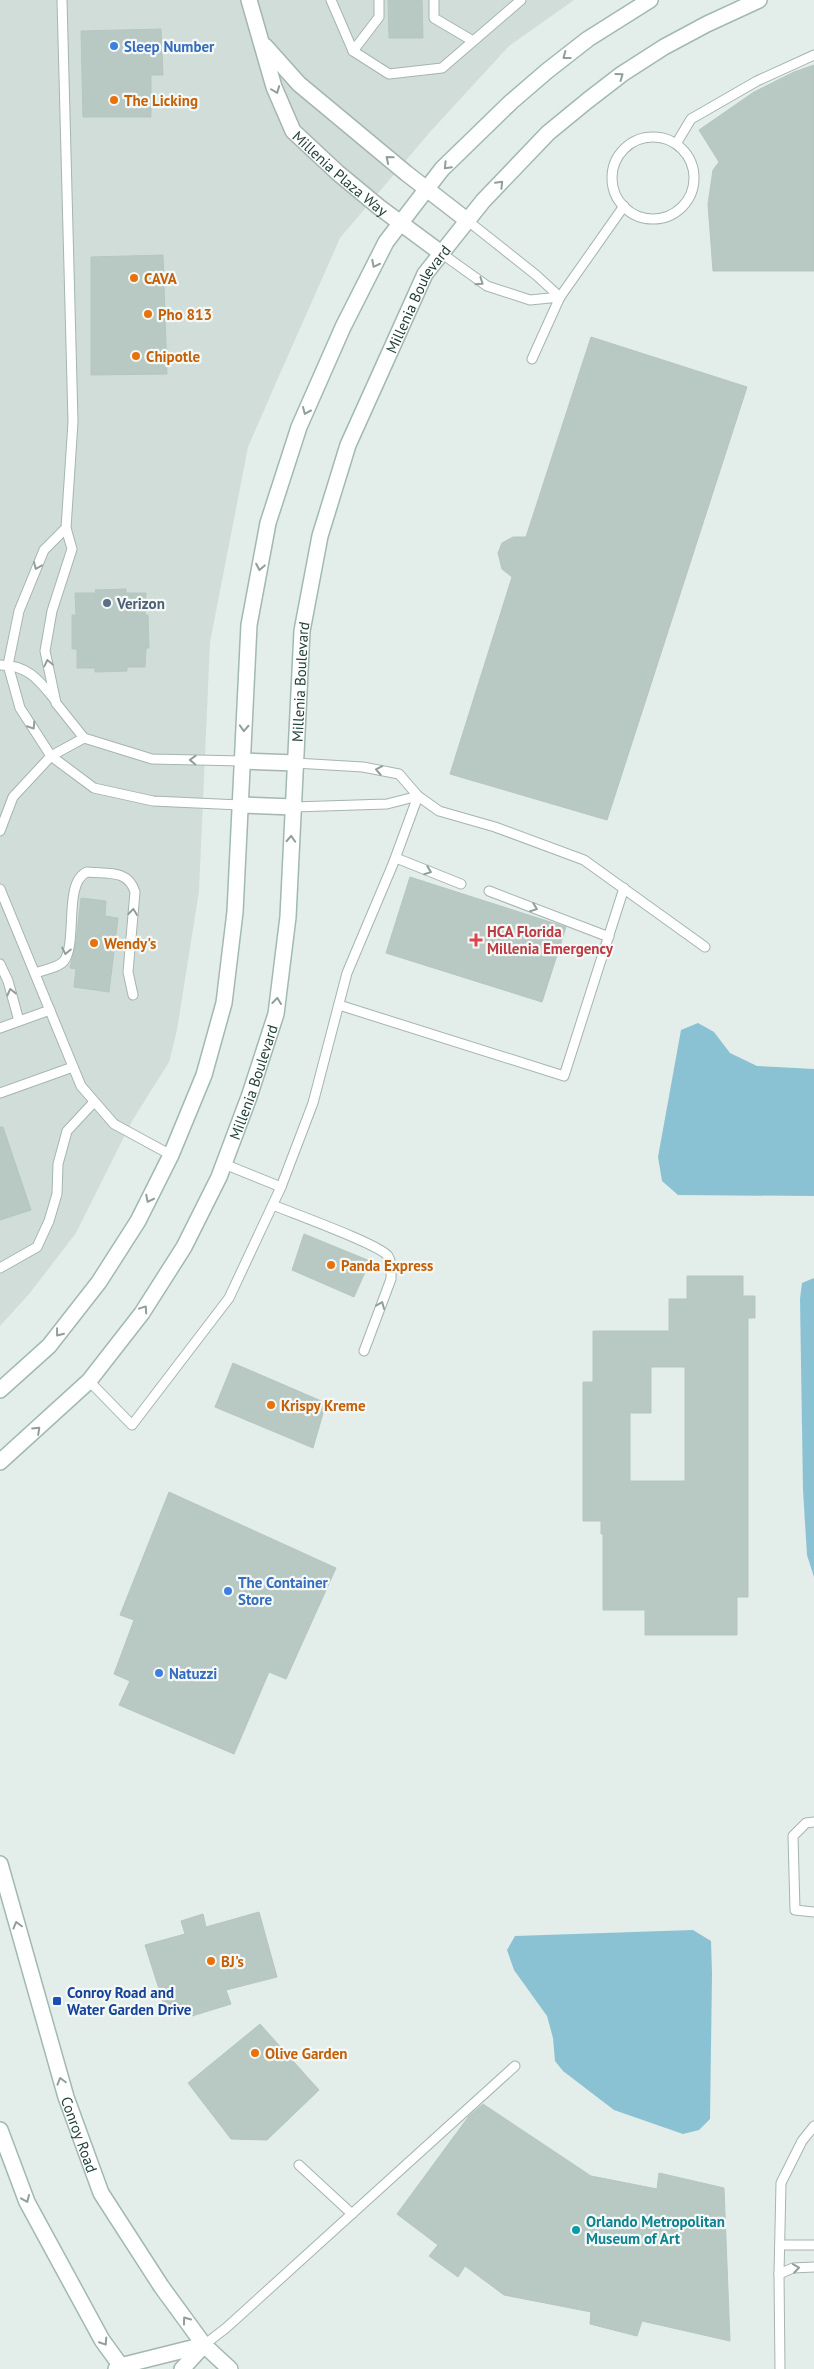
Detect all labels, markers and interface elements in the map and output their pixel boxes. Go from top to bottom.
place label: Sleep Number [124,37,215,56]
marker: Sleep Number [108,40,120,52]
one-way arrow [562,50,572,59]
one-way arrow [614,73,624,82]
one-way arrow [270,85,280,93]
place label: The Licking [124,91,198,110]
marker: The Licking [108,94,120,106]
street label: Millenia Plaza Way [289,126,392,220]
one-way arrow [386,156,395,164]
one-way arrow [443,160,452,169]
one-way arrow [494,181,503,190]
street label: Millenia Boulevard [381,241,454,356]
one-way arrow [371,259,381,268]
place label: CAVA [144,269,178,288]
marker: CAVA [128,272,140,284]
one-way arrow [475,276,484,285]
place label: Pho 813 [158,305,212,324]
marker: Pho 813 [142,308,154,320]
place label: Chipotle [146,347,200,366]
marker: Chipotle [130,350,142,362]
one-way arrow [301,406,312,415]
one-way arrow [33,561,44,570]
one-way arrow [255,562,265,571]
place label: Verizon [116,594,165,613]
marker: Verizon [101,597,113,609]
street label: Millenia Boulevard [287,620,313,742]
one-way arrow [43,659,54,668]
one-way arrow [26,720,35,730]
one-way arrow [238,724,249,732]
one-way arrow [189,755,197,766]
one-way arrow [375,766,384,776]
one-way arrow [286,835,297,843]
one-way arrow [423,865,432,875]
one-way arrow [530,903,538,913]
one-way arrow [127,907,137,916]
place label: HCA Florida Millenia Emergency [487,922,614,958]
marker: HCA Florida Millenia Emergency [469,933,483,947]
place label: Wendy's [104,934,156,953]
marker: Wendy's [88,937,100,949]
one-way arrow [61,947,72,956]
one-way arrow [6,987,17,996]
one-way arrow [272,997,282,1005]
street label: Millenia Boulevard [224,1022,281,1142]
one-way arrow [145,1194,155,1203]
place label: Panda Express [341,1256,433,1275]
marker: Panda Express [325,1259,337,1271]
one-way arrow [375,1301,386,1310]
one-way arrow [138,1305,148,1314]
one-way arrow [56,1327,64,1336]
place label: Krispy Kreme [281,1396,366,1415]
marker: Krispy Kreme [265,1399,277,1411]
one-way arrow [31,1427,40,1436]
place label: The Container Store [238,1573,328,1609]
marker: The Container Store [222,1585,234,1597]
place label: Natuzzi [169,1664,217,1683]
marker: Natuzzi [153,1667,165,1679]
one-way arrow [12,1921,22,1929]
place label: BJ's [221,1952,244,1971]
marker: BJ's [205,1955,217,1967]
place label: Conroy Road and Water Garden Drive [67,1983,192,2019]
marker: Conroy Road and Water Garden Drive [51,1995,63,2007]
place label: Olive Garden [265,2044,348,2063]
marker: Olive Garden [249,2047,261,2059]
one-way arrow [57,2077,67,2086]
street label: Conroy Road [57,2094,102,2175]
one-way arrow [20,2194,31,2203]
place label: Orlando Metropolitan Museum of Art [586,2212,725,2248]
marker: Orlando Metropolitan Museum of Art [570,2224,582,2236]
one-way arrow [792,2264,800,2274]
one-way arrow [183,2316,192,2326]
one-way arrow [97,2336,107,2345]

